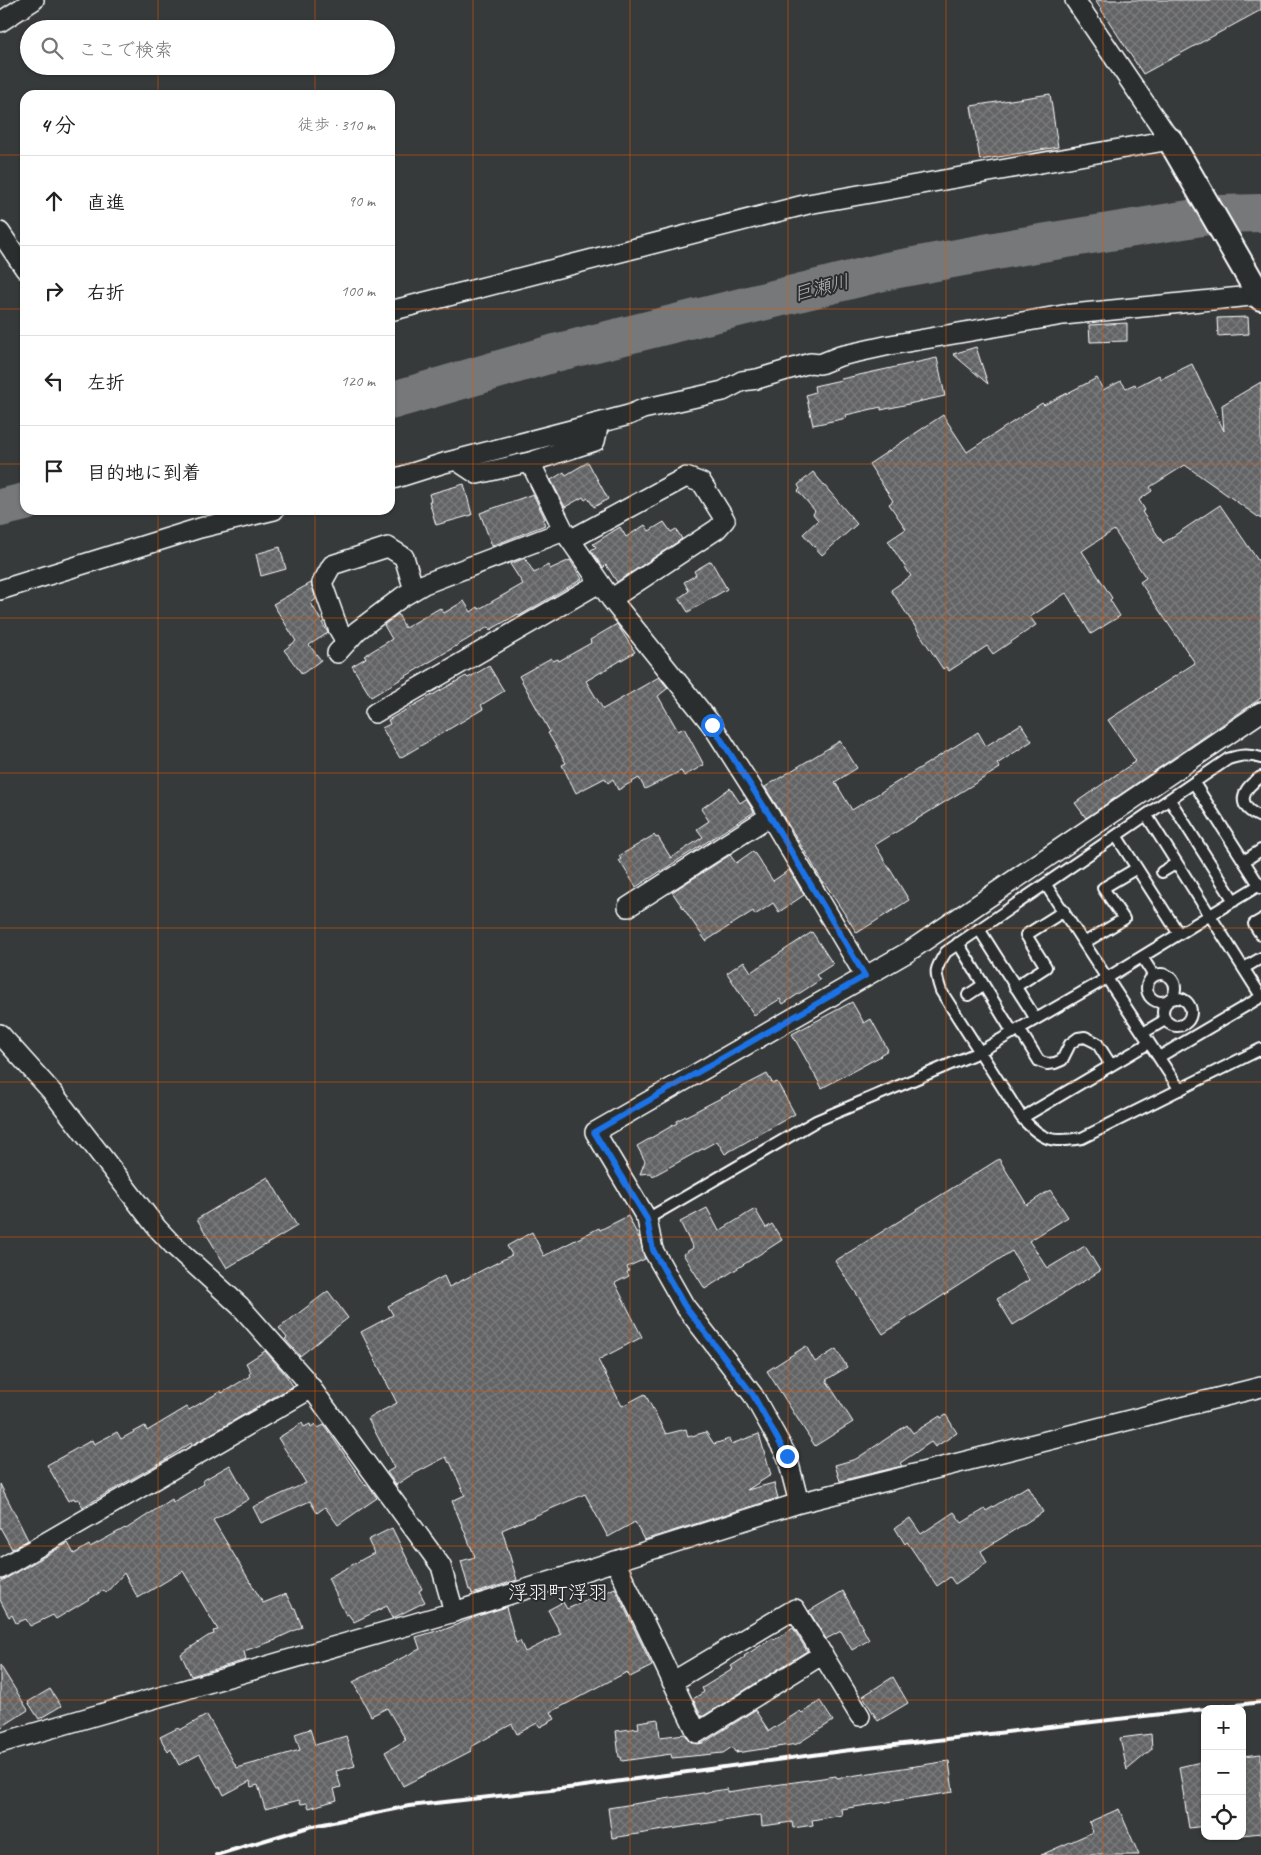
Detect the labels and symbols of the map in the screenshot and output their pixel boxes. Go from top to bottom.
water label: 巨瀬川 [791,269,852,307]
route start [701,714,724,737]
route end [776,1445,799,1468]
district label: 浮羽町浮羽 [508,1580,608,1605]

